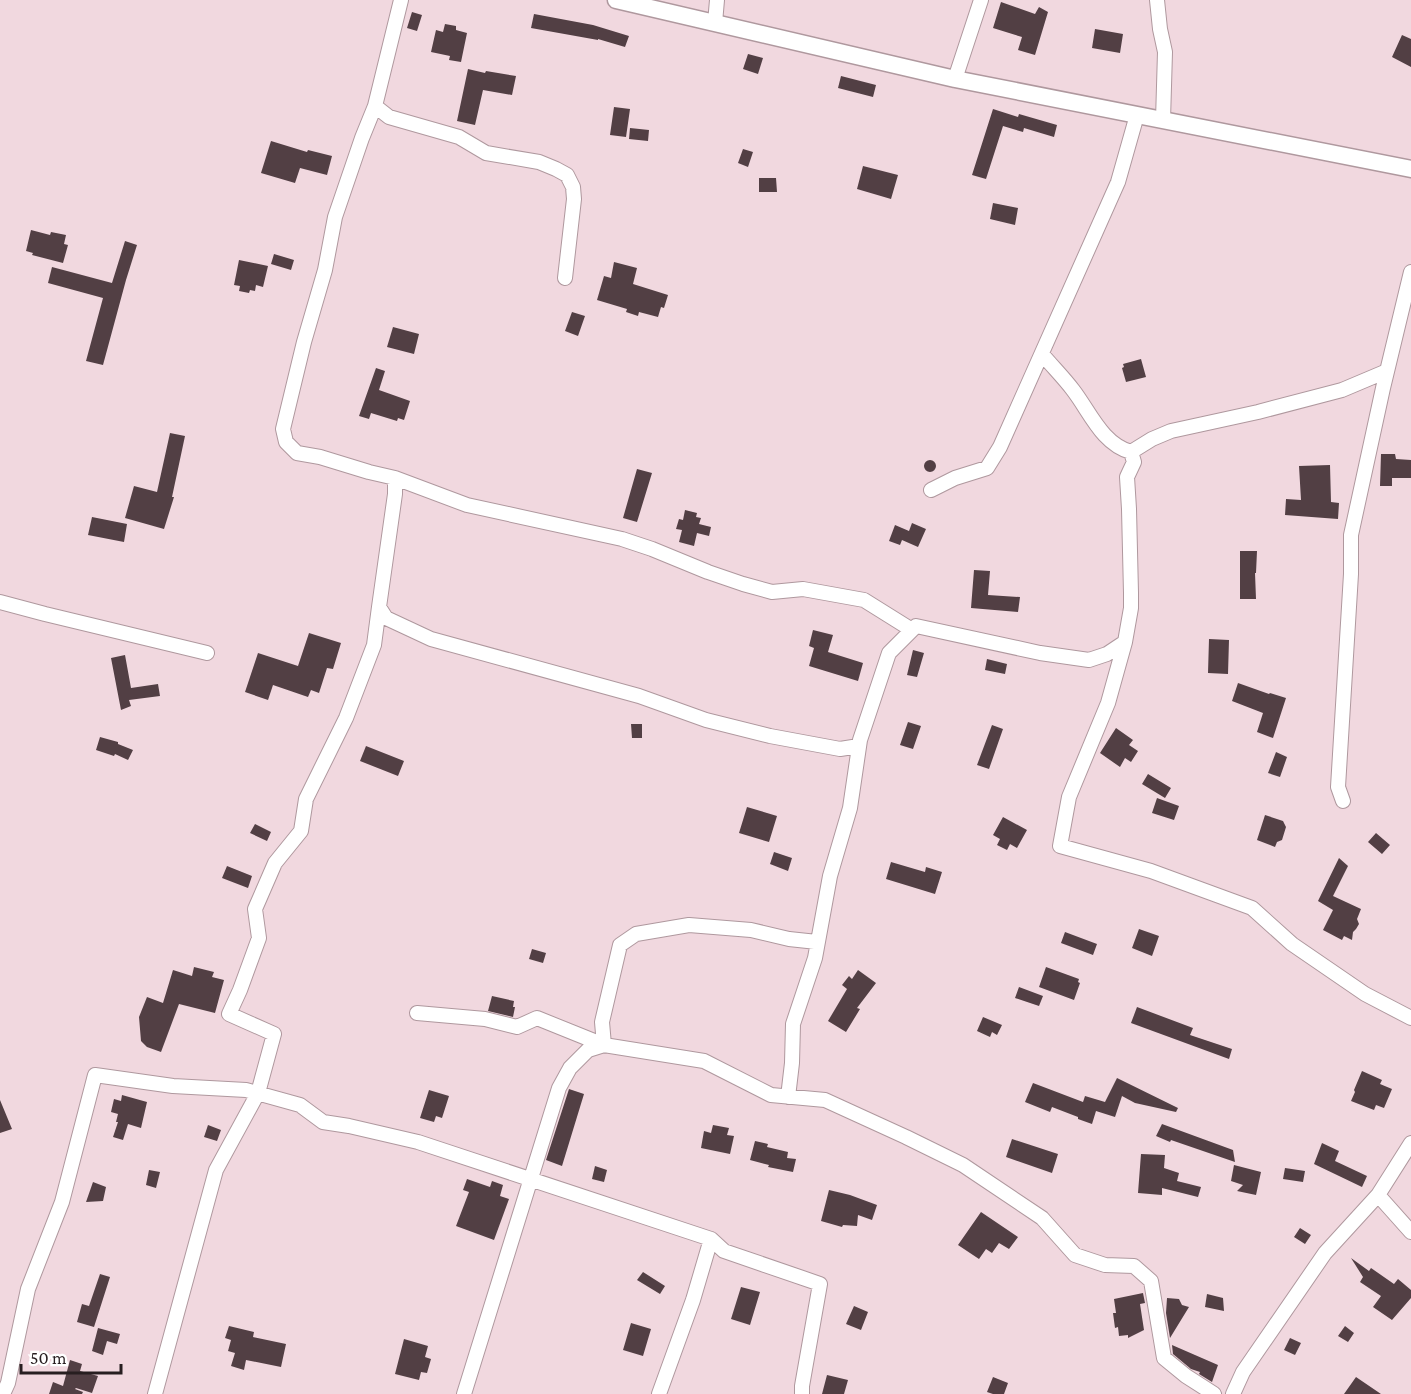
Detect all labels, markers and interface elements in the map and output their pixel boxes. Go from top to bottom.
scale bar [21,1337,122,1375]
text: 50 m [30,1348,67,1368]

